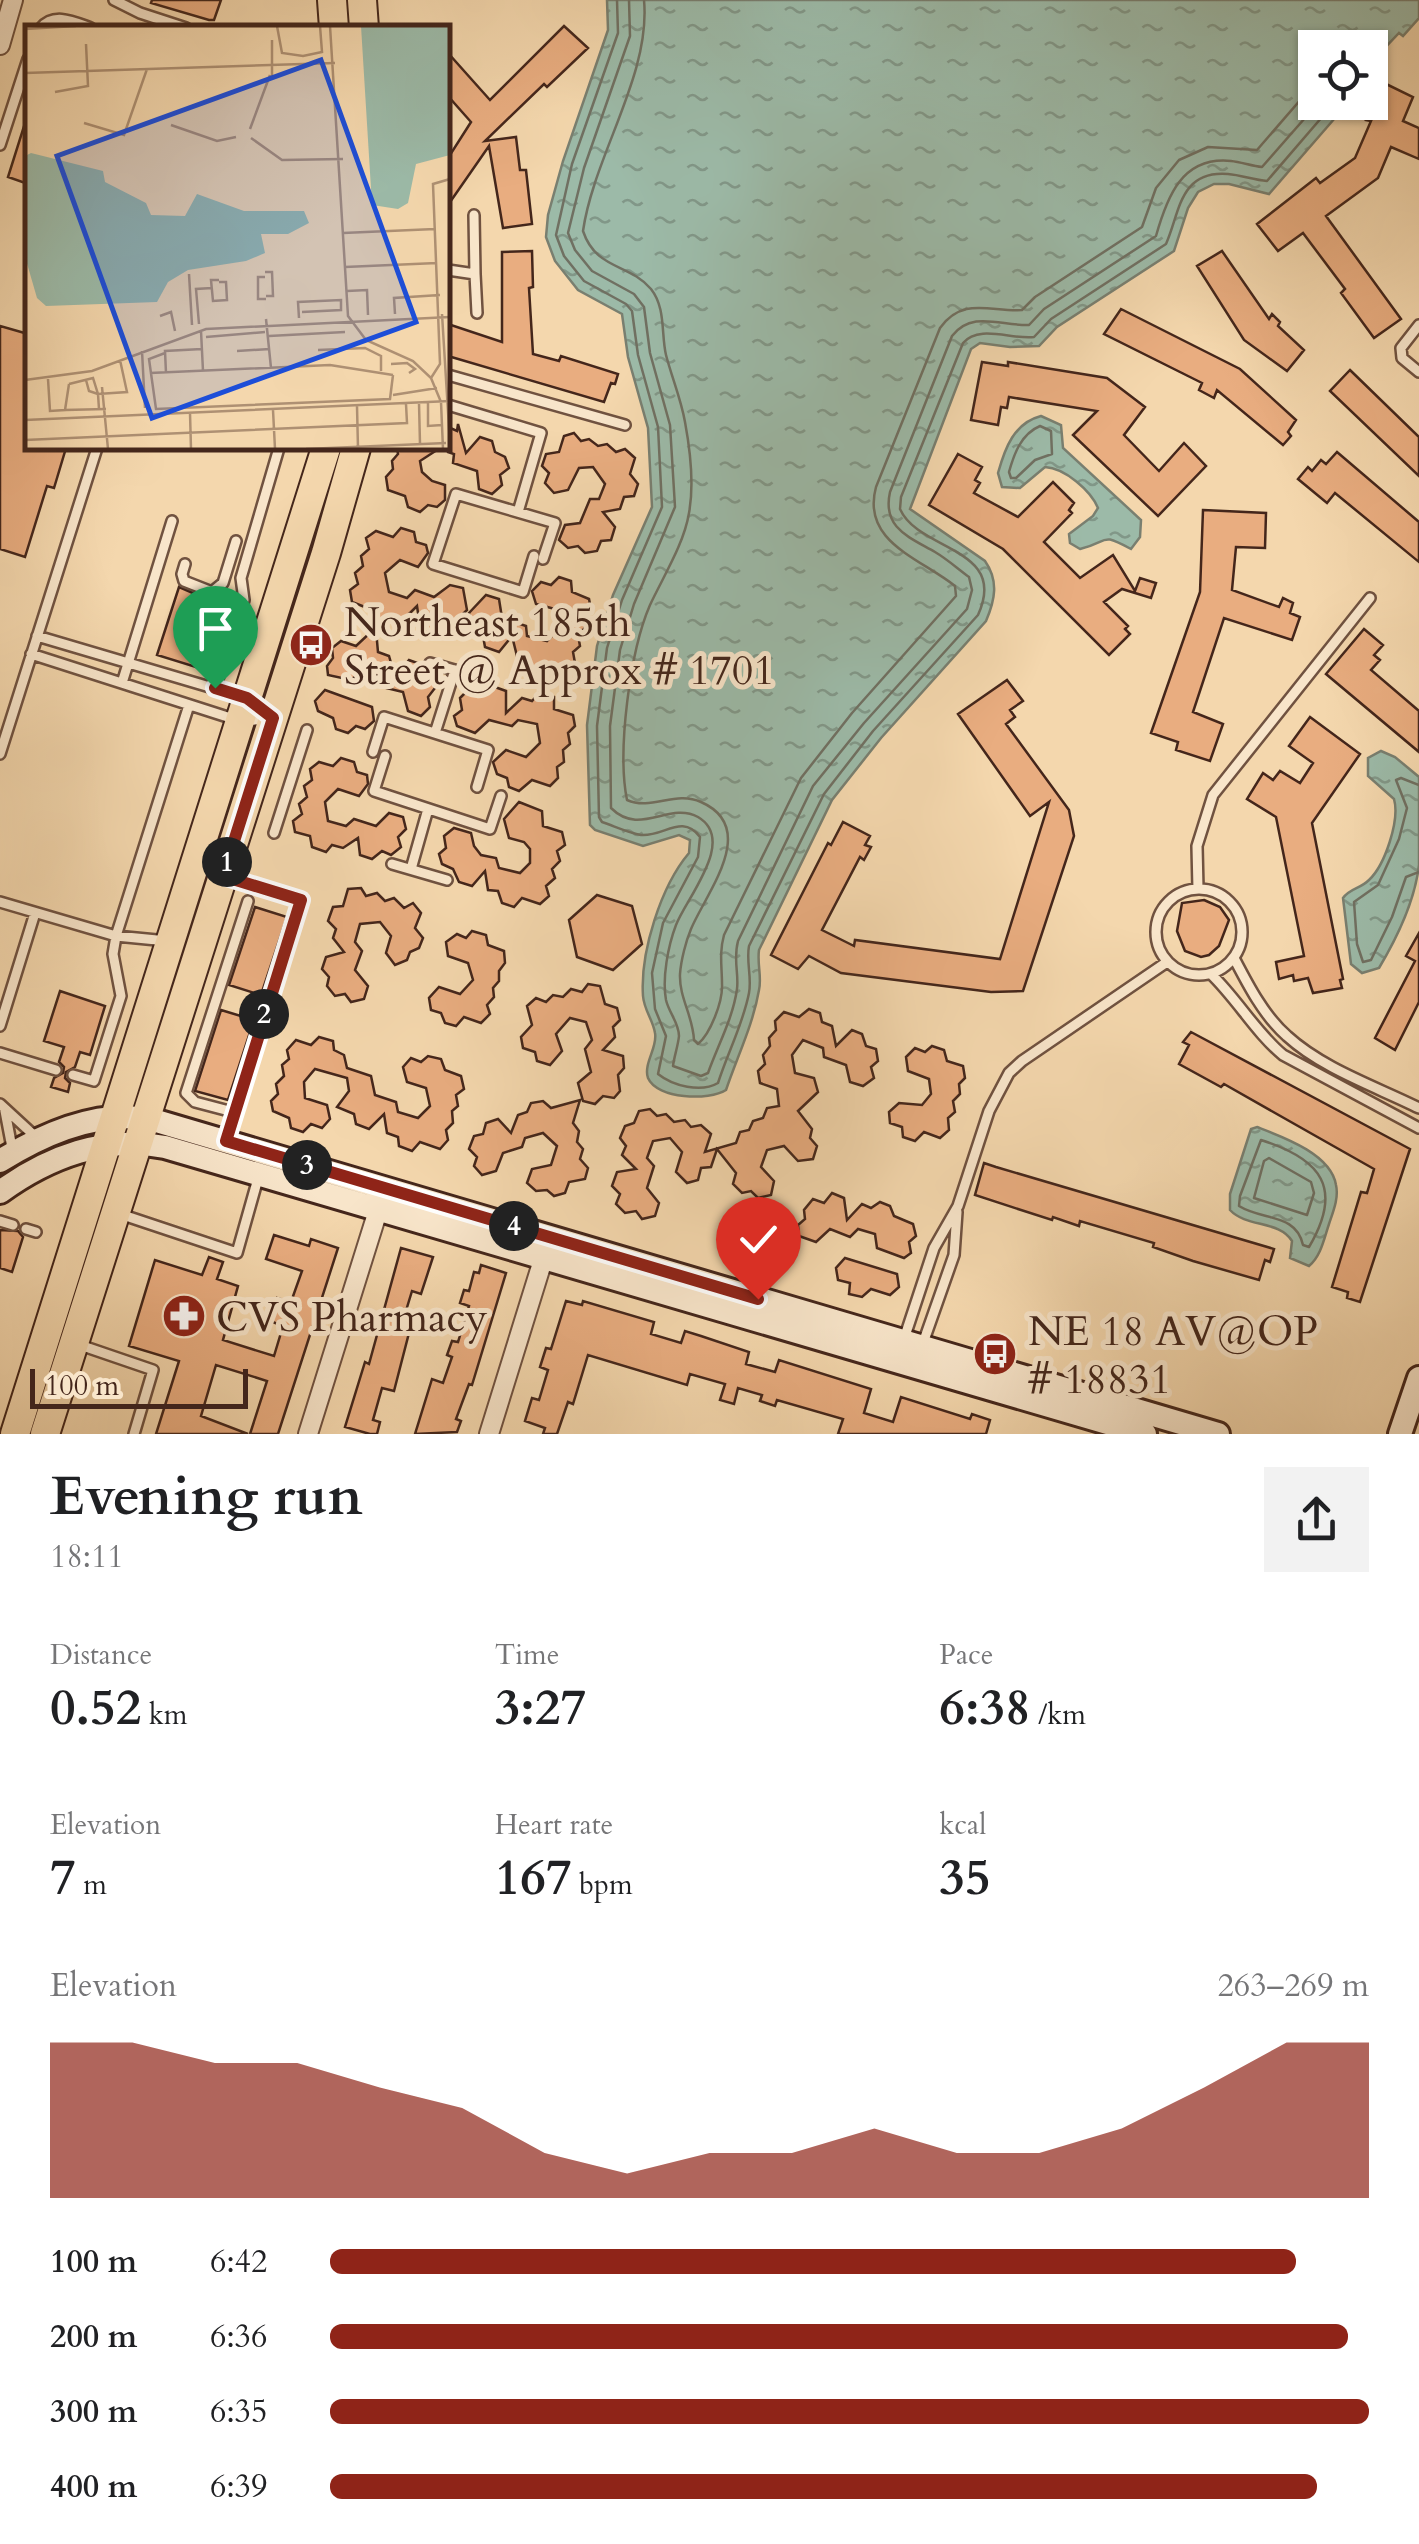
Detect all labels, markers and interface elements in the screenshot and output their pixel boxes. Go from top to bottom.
inset map [25,25,450,450]
map controls [1298,30,1388,120]
button: locate [1298,30,1388,120]
pin [173,586,258,689]
place label: Northeast 185th Street @ Approx # 1701 [344,594,775,699]
icon: arrive [188,601,243,656]
bus stop icon: Northeast 185th Street @ Approx # 1701 [288,622,334,668]
pin: 1 [202,837,252,887]
text: 1 [220,843,234,881]
pin: 2 [239,989,289,1039]
text: 2 [257,995,271,1033]
pin: 3 [282,1140,332,1190]
text: 3 [300,1146,314,1184]
pin [716,1197,801,1300]
pin: 4 [489,1201,539,1251]
text: 4 [507,1207,521,1245]
icon: check [731,1212,786,1267]
place label: CVS Pharmacy [216,1289,488,1346]
pharmacy icon: CVS Pharmacy [161,1293,207,1339]
place label: NE 18 AV@OP # 18831 [1028,1303,1318,1408]
bus stop icon: NE 18 AV@OP # 18831 [972,1331,1018,1377]
scale bar [30,1364,248,1408]
text: 100 m [45,1367,119,1405]
text: Evening run [50,1460,363,1534]
button: share [1264,1467,1369,1572]
text: 18:11 [50,1535,124,1579]
text: Distance [50,1636,152,1674]
text: Time [495,1636,559,1674]
text: Pace [939,1636,993,1674]
text: 0.52 [50,1674,141,1742]
text: 3:27 [495,1674,586,1742]
text: 6:38 [939,1674,1031,1742]
text: km [141,1696,188,1734]
text: /km [1031,1696,1086,1734]
text: Elevation [50,1806,161,1844]
text: Heart rate [495,1806,613,1844]
text: kcal [939,1806,986,1844]
text: 7 [50,1844,76,1912]
text: 167 [495,1844,572,1912]
text: 35 [939,1844,991,1912]
text: m [76,1866,107,1904]
text: bpm [572,1866,633,1904]
text: Elevation [50,1964,177,2008]
text: 263–269 m [1217,1964,1369,2008]
text: 100 m [50,2240,137,2284]
text: 6:42 [210,2240,267,2284]
text: 200 m [50,2315,137,2359]
text: 6:36 [210,2315,267,2359]
text: 300 m [50,2390,137,2434]
text: 6:35 [210,2390,267,2434]
text: 400 m [50,2465,137,2509]
text: 6:39 [210,2465,267,2509]

